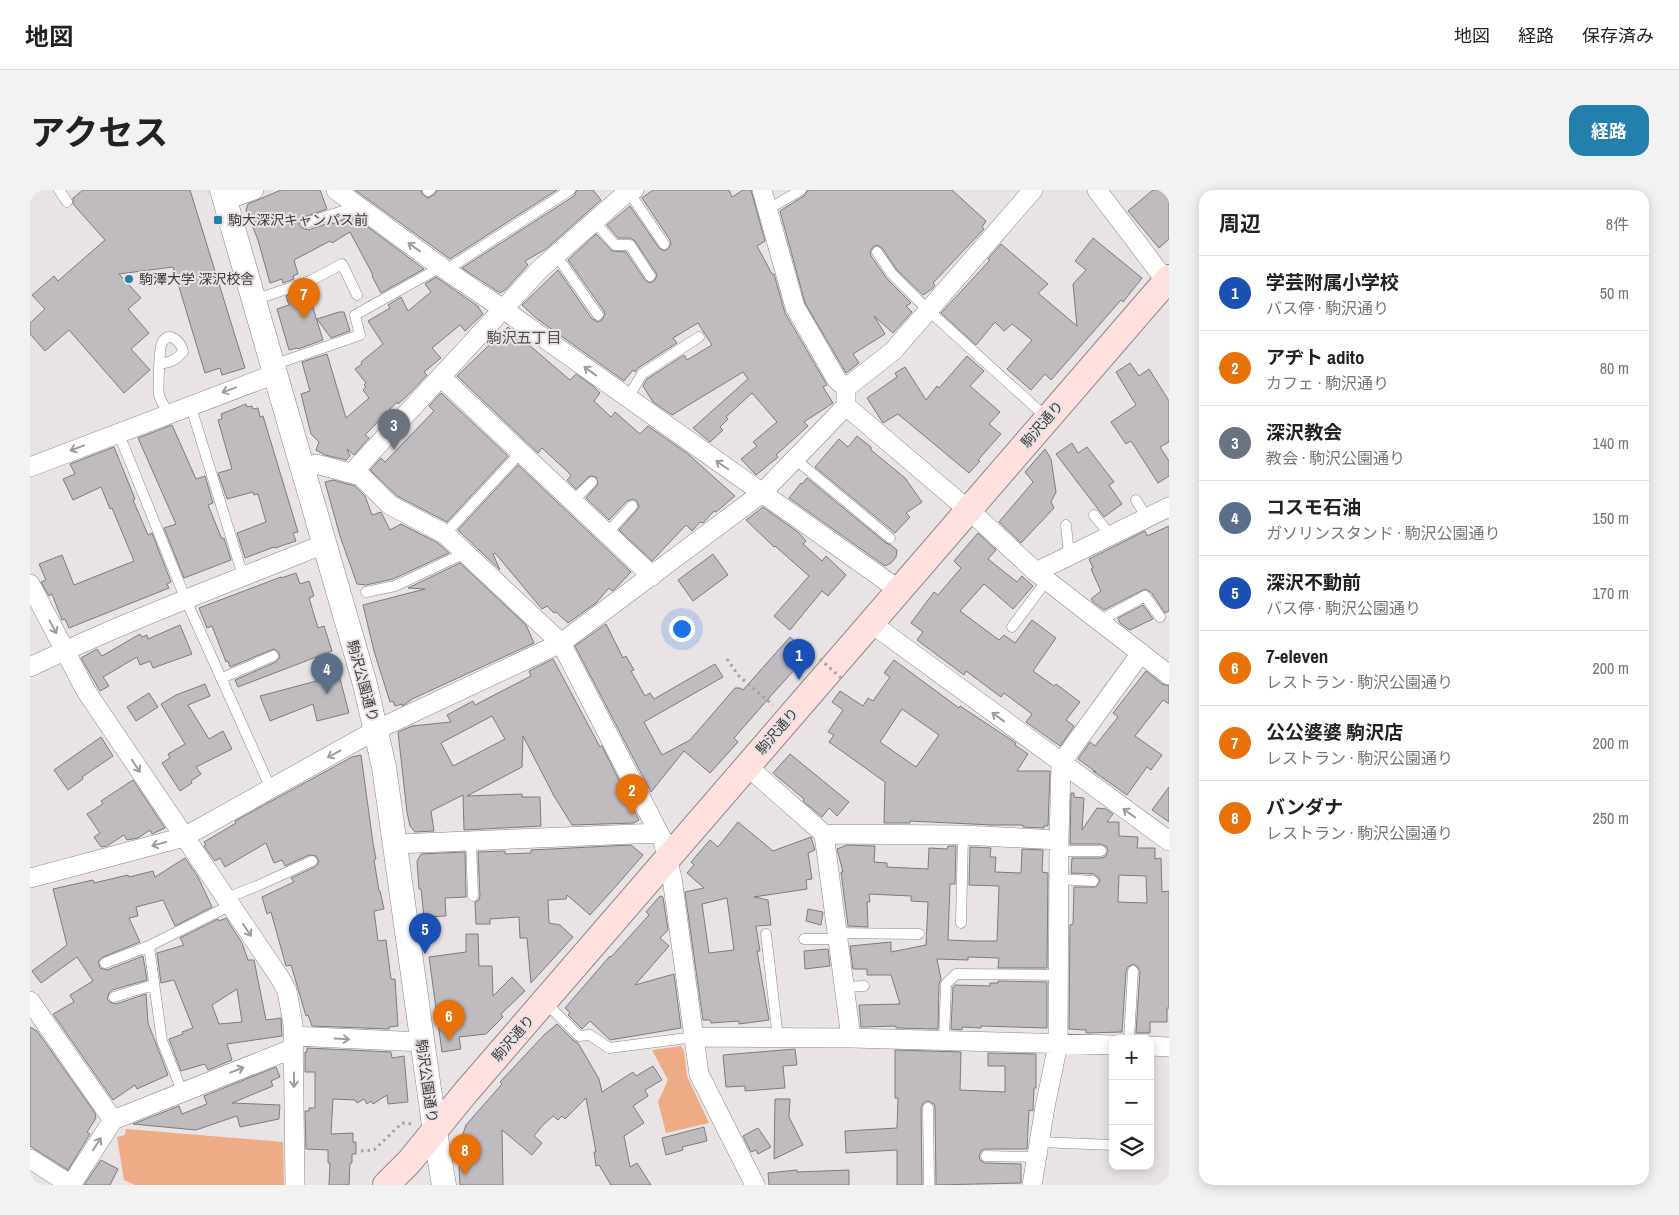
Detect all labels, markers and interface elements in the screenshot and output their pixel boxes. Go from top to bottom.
text: 地図 [25,20,73,52]
text: 地図 [1454,23,1490,48]
text: 経路 [1518,23,1554,48]
text: 保存済み [1582,23,1654,48]
button: 経路 [1569,105,1649,156]
text: アクセス [30,109,168,156]
text: 周辺 [1219,209,1261,238]
place label: 駒大深沢キャンパス前 [228,211,368,229]
text: 8件 [1606,213,1629,235]
marker: 駒大深沢キャンパス前 [212,214,224,226]
one-way arrow [407,242,421,252]
text: 学芸附属小学校 [1266,269,1399,295]
place label: 駒澤大学 深沢校舎 [139,270,254,288]
marker: 駒澤大学 深沢校舎 [123,273,135,285]
pin: 7 [288,278,320,319]
text: 1 [1231,282,1239,304]
text: 50 m [1600,282,1629,304]
text: バス停 · 駒沢通り [1266,297,1389,319]
district label: 駒沢五丁目 [486,327,562,348]
text: アヂト adito [1266,344,1365,370]
text: 2 [1231,357,1239,379]
text: 80 m [1600,357,1629,379]
one-way arrow [583,366,597,376]
text: カフェ · 駒沢通り [1266,372,1389,394]
one-way arrow [222,386,238,395]
street label: 駒沢通り [1017,397,1067,451]
pin: 3 [378,409,410,450]
text: 深沢教会 [1266,419,1342,445]
text: 3 [1231,432,1239,454]
text: 140 m [1593,432,1629,454]
one-way arrow [70,444,86,453]
text: 教会 · 駒沢公園通り [1266,447,1405,469]
one-way arrow [715,460,729,470]
text: コスモ石油 [1266,494,1361,520]
text: 4 [1231,507,1239,529]
text: 150 m [1593,507,1629,529]
text: ガソリンスタンド · 駒沢公園通り [1266,522,1501,544]
text: 深沢不動前 [1266,569,1361,595]
text: 5 [1231,582,1239,604]
text: 170 m [1593,582,1629,604]
text: バス停 · 駒沢公園通り [1266,597,1421,619]
your location [669,616,695,642]
one-way arrow [48,620,58,635]
street label: 駒沢公園通り [343,638,383,724]
pin: 1 [783,639,815,680]
text: 7-eleven [1266,643,1328,669]
pin: 4 [311,653,343,694]
text: 6 [1231,657,1239,679]
text: 200 m [1593,657,1629,679]
text: レストラン · 駒沢公園通り [1266,671,1453,693]
street label: 駒沢通り [752,704,802,758]
one-way arrow [991,712,1005,722]
text: 公公婆婆 駒沢店 [1266,719,1403,745]
text: 7 [1231,732,1239,754]
text: 200 m [1593,732,1629,754]
text: レストラン · 駒沢公園通り [1266,747,1453,769]
one-way arrow [327,749,341,759]
one-way arrow [131,759,141,773]
pin: 2 [616,774,648,815]
text: バンダナ [1266,794,1343,820]
text: 8 [1231,807,1239,829]
text: 250 m [1593,807,1629,829]
one-way arrow [1123,808,1137,818]
text: レストラン · 駒沢公園通り [1266,822,1453,844]
one-way arrow [151,839,167,849]
pin: 5 [409,913,441,954]
one-way arrow [243,922,253,936]
pin: 6 [433,1000,465,1041]
street label: 駒沢通り [488,1011,538,1065]
one-way arrow [334,1034,350,1043]
map controls [1109,1035,1154,1170]
button: + [1109,1035,1154,1080]
street label: 駒沢公園通り [412,1038,442,1124]
one-way arrow [229,1065,244,1074]
one-way arrow [289,1072,299,1088]
button: − [1109,1080,1154,1125]
button: layers [1109,1125,1154,1170]
pin: 8 [449,1134,481,1175]
one-way arrow [93,1138,103,1152]

